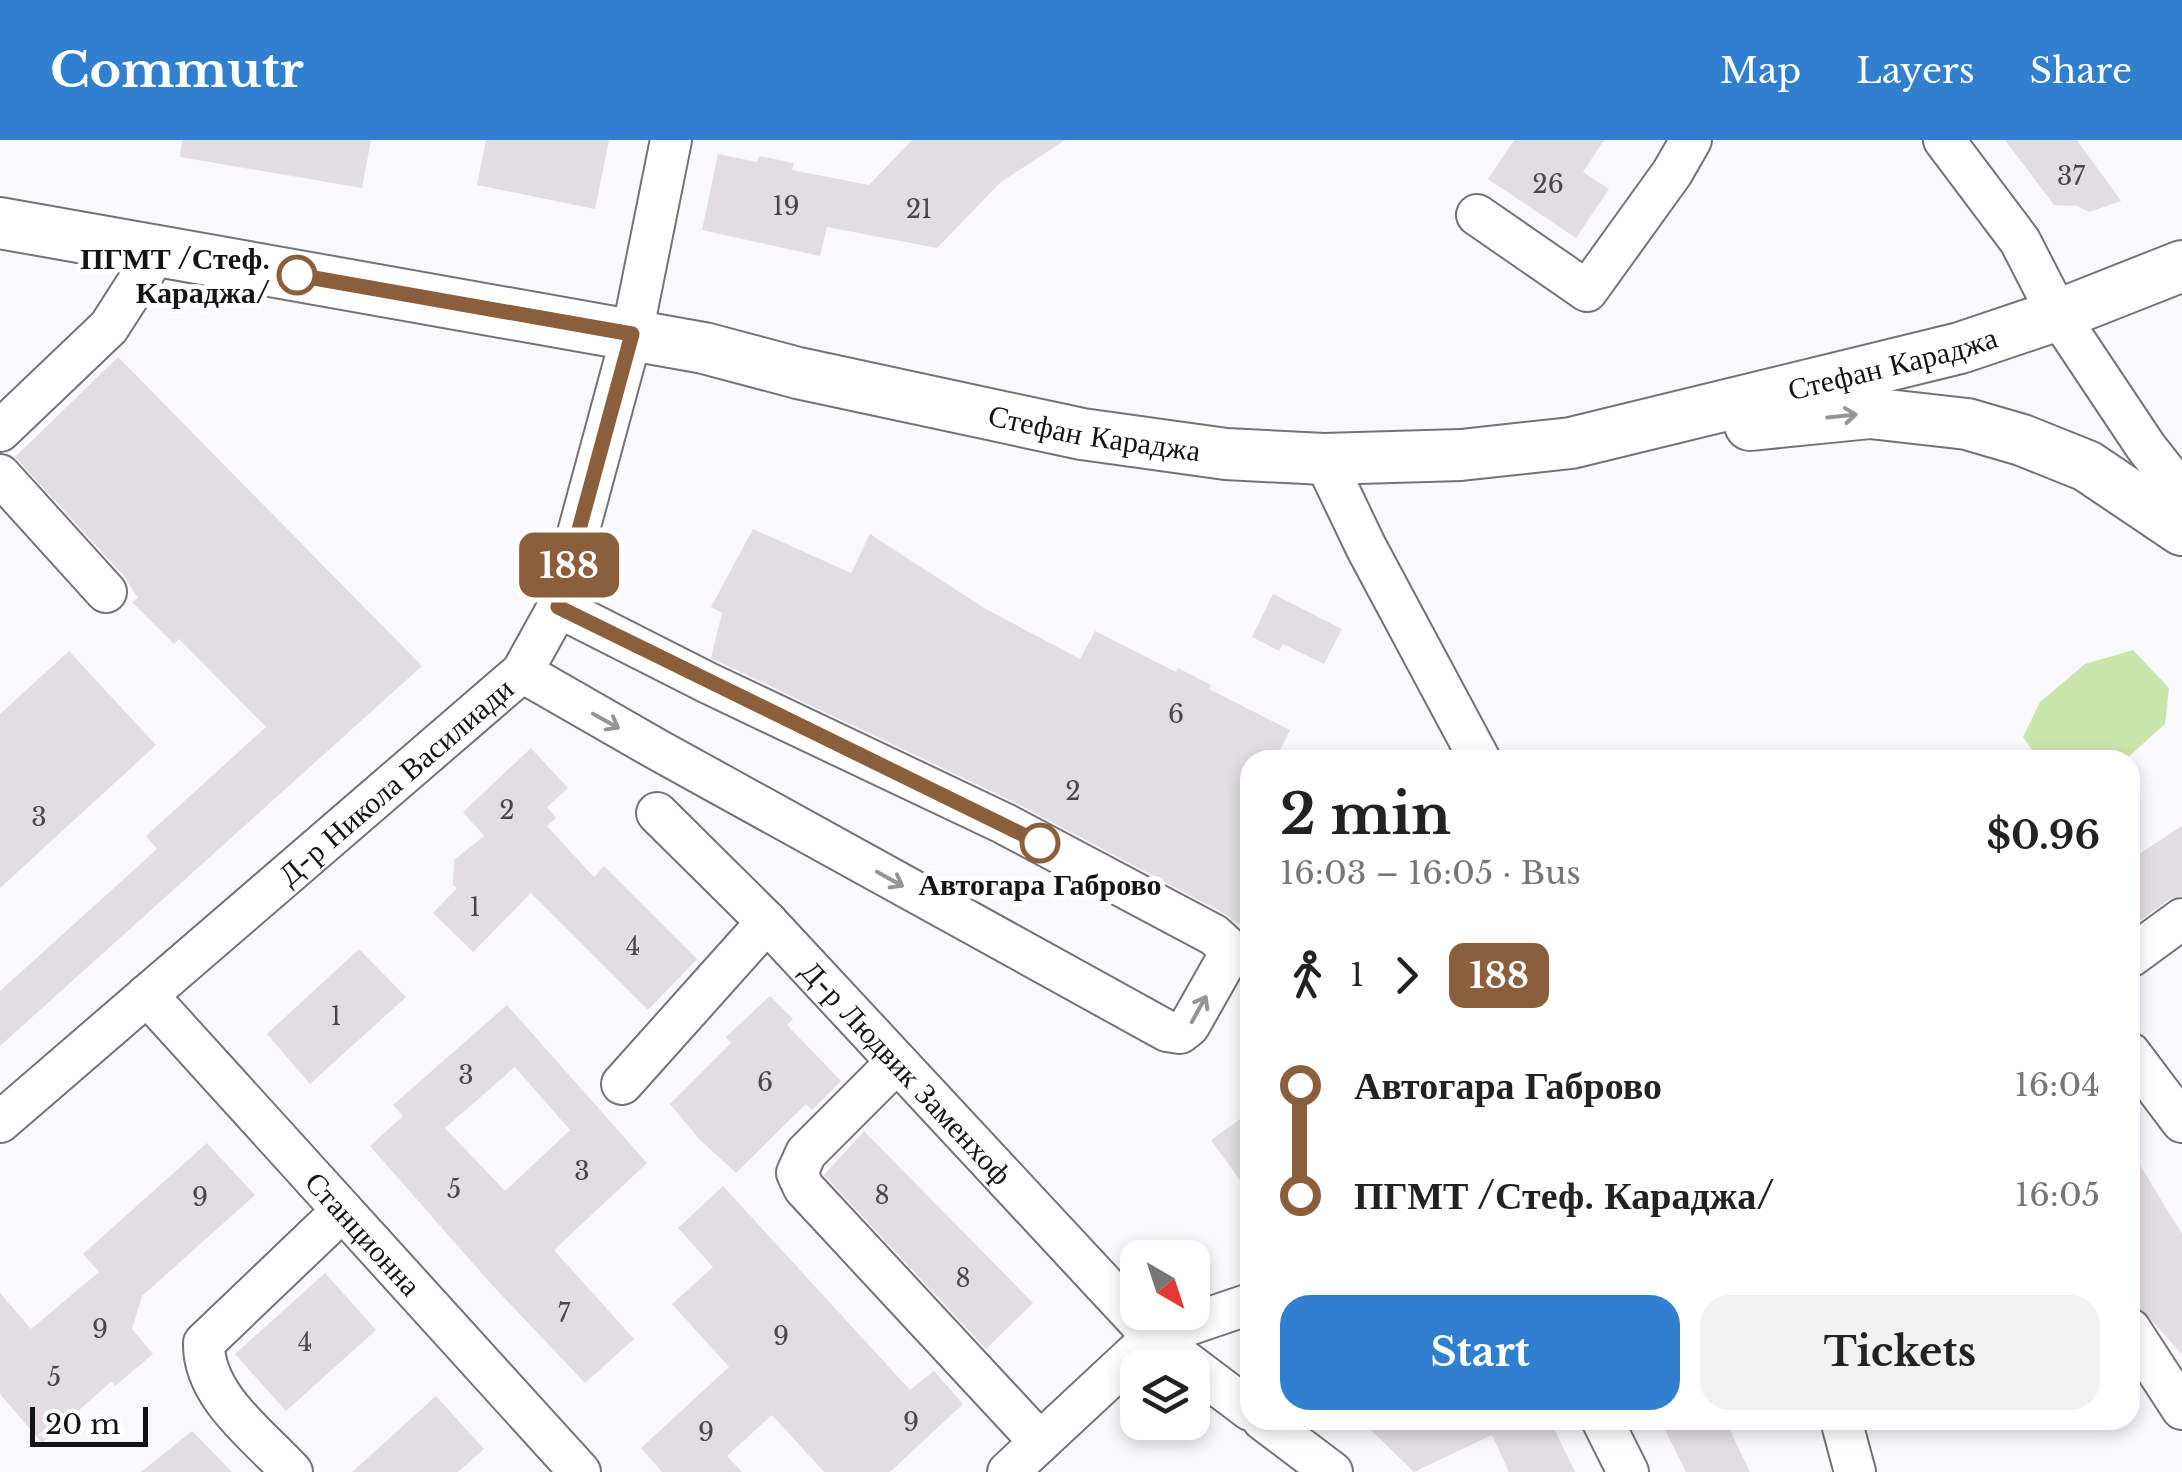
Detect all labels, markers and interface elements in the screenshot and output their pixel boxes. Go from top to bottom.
text: Commutr [50,40,304,100]
text: Map [1720,49,1801,92]
text: Layers [1856,49,1975,92]
text: Share [2030,49,2132,92]
house number: 37 [2057,161,2085,192]
house number: 26 [1532,169,1564,200]
house number: 19 [772,191,800,222]
house number: 21 [906,194,932,225]
place label: ПГМТ /Стеф. Караджа/ [80,240,270,311]
marker: ПГМТ /Стеф. Караджа/ [278,256,316,294]
street label: Стефан Караджа [1784,318,2002,408]
street label: Стефан Караджа [985,396,1203,469]
one-way arrow [1826,406,1858,425]
line badge: 188 [512,532,626,598]
text: 188 [539,544,599,587]
street label: Д-р Никола Василиади [270,670,521,893]
house number: 6 [1168,699,1184,730]
one-way arrow [591,712,620,732]
house number: 2 [1065,776,1081,807]
text: 2 min [1280,781,1451,849]
house number: 2 [499,795,515,826]
house number: 3 [31,802,47,833]
text: $0.96 [1986,812,2100,859]
marker: Автогара Габрово [1021,824,1059,862]
text: 16:03 – 16:05 · Bus [1280,853,1581,893]
place label: Автогара Габрово [918,866,1162,903]
one-way arrow [875,869,905,889]
house number: 1 [469,892,481,923]
house number: 4 [626,931,640,962]
icon: walk [1280,948,1335,1003]
icon: forward [1379,948,1434,1003]
street label: Д-р Людвик Заменхоф [793,952,1020,1192]
text: 188 [1469,954,1529,997]
text: 1 [1350,955,1364,995]
one-way arrow [1189,995,1209,1024]
house number: 1 [330,1001,342,1032]
house number: 3 [458,1060,474,1091]
text: Автогара Габрово [1354,1062,1662,1109]
text: 16:04 [2014,1065,2100,1105]
house number: 6 [757,1067,773,1098]
house number: 3 [574,1156,590,1187]
street label: Станционна [298,1164,429,1303]
text: ПГМТ /Стеф. Караджа/ [1354,1172,1774,1219]
house number: 5 [447,1174,461,1205]
text: 16:05 [2015,1175,2100,1215]
house number: 8 [874,1180,890,1211]
house number: 9 [192,1182,208,1213]
north arrow [1120,1240,1210,1330]
map controls [1120,1240,1210,1440]
house number: 8 [955,1263,971,1294]
button: Start [1280,1295,1680,1410]
button: Tickets [1700,1295,2100,1410]
house number: 7 [558,1298,571,1329]
house number: 9 [92,1314,108,1345]
house number: 9 [773,1321,789,1352]
house number: 4 [298,1327,312,1358]
button: layers [1120,1350,1210,1440]
house number: 5 [47,1362,61,1393]
scale bar [30,1402,148,1446]
text: 20 m [45,1407,120,1442]
house number: 9 [903,1407,919,1438]
house number: 9 [698,1417,714,1448]

